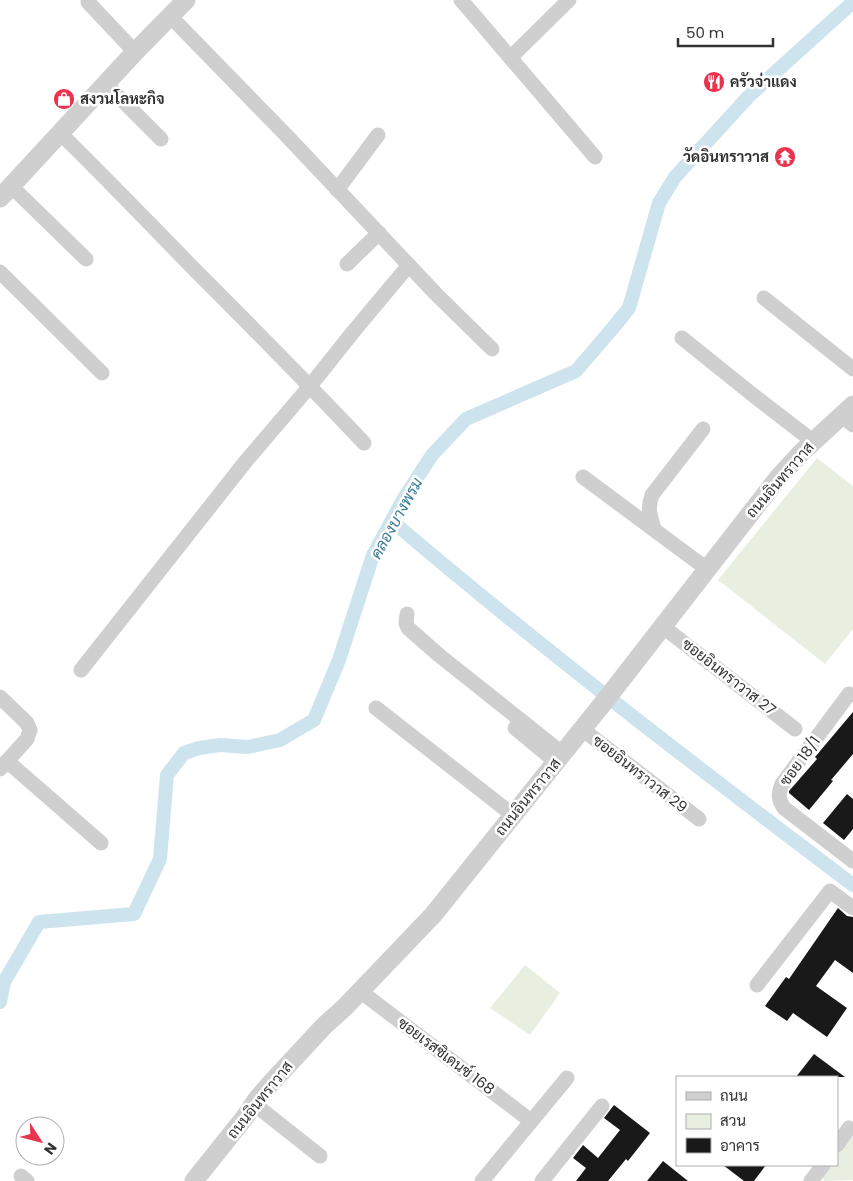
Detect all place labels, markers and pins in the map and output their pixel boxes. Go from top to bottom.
restaurant icon: ครัวจ่าแดง [702,70,726,94]
place label: ครัวจ่าแดง [730,71,797,92]
shop icon: สงวนโลหะกิจ [52,87,76,111]
place label: สงวนโลหะกิจ [80,88,165,109]
temple icon: วัดอินทราวาส [773,145,797,169]
place label: วัดอินทราวาส [683,146,769,167]

